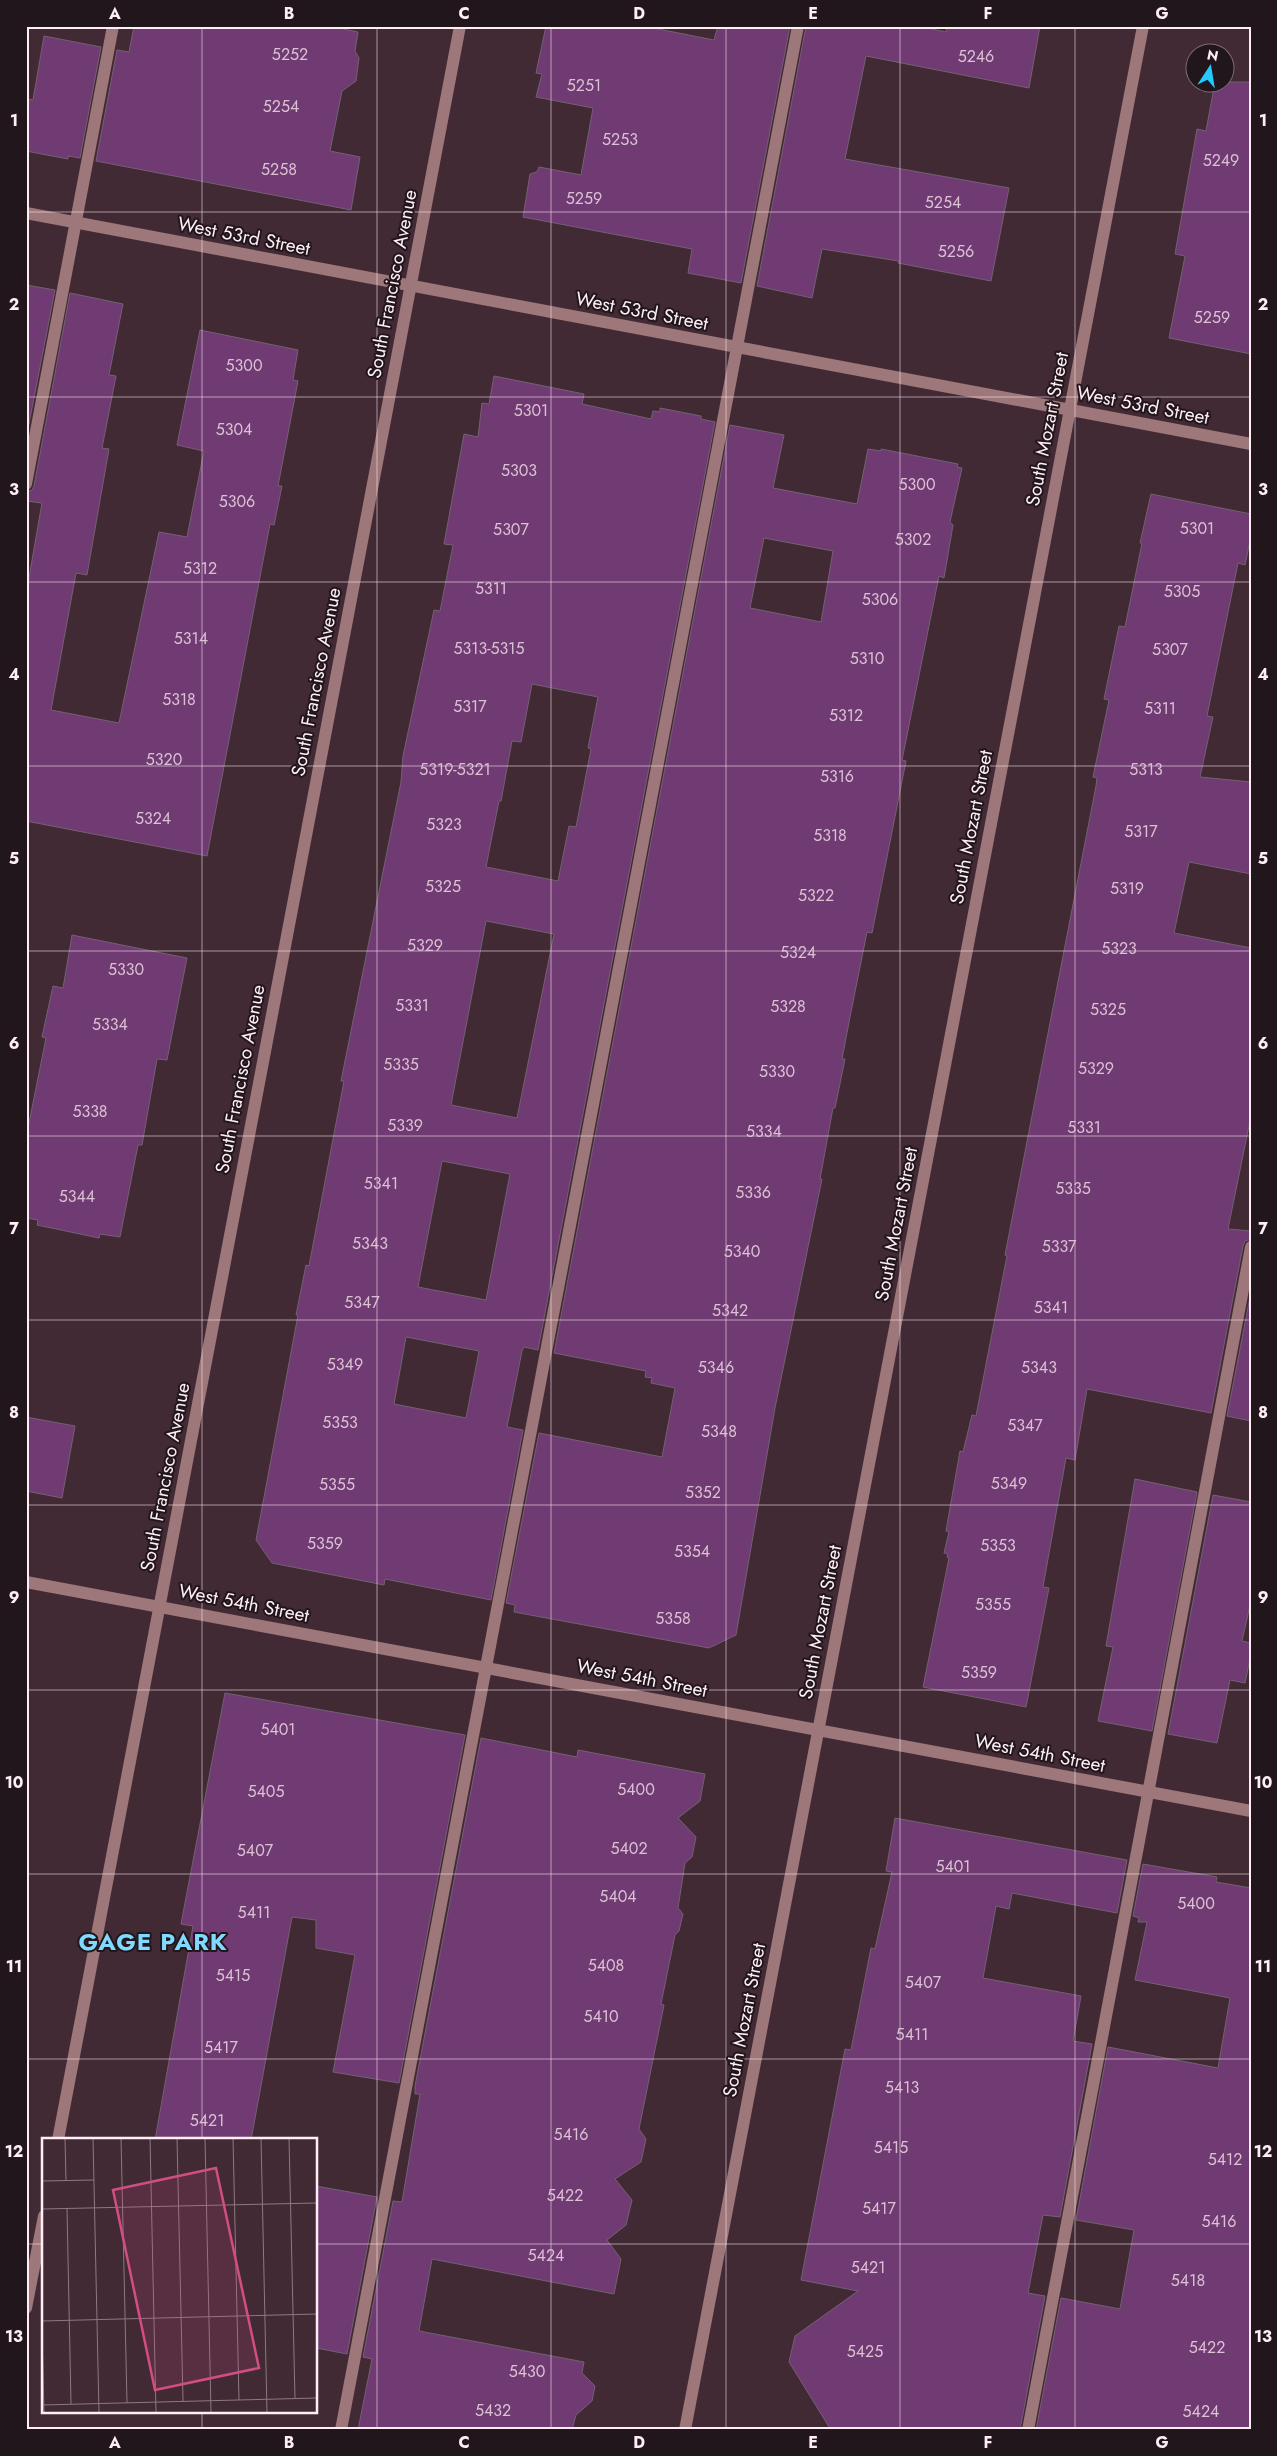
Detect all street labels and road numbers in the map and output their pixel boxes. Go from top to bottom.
street label: South Francisco Avenue [360,187,424,381]
street label: West 53rd Street [175,210,313,262]
street label: West 53rd Street [573,285,711,337]
street label: South Mozart Street [1019,349,1075,508]
street label: West 53rd Street [1074,379,1212,431]
street label: South Francisco Avenue [284,585,348,779]
street label: South Mozart Street [943,747,999,906]
street label: South Francisco Avenue [208,982,272,1176]
street label: South Mozart Street [868,1144,924,1303]
street label: South Francisco Avenue [133,1380,197,1574]
street label: South Mozart Street [792,1542,848,1701]
street label: West 54th Street [176,1577,312,1629]
street label: West 54th Street [574,1652,710,1704]
street label: West 54th Street [972,1727,1108,1779]
street label: South Mozart Street [716,1940,772,2099]

